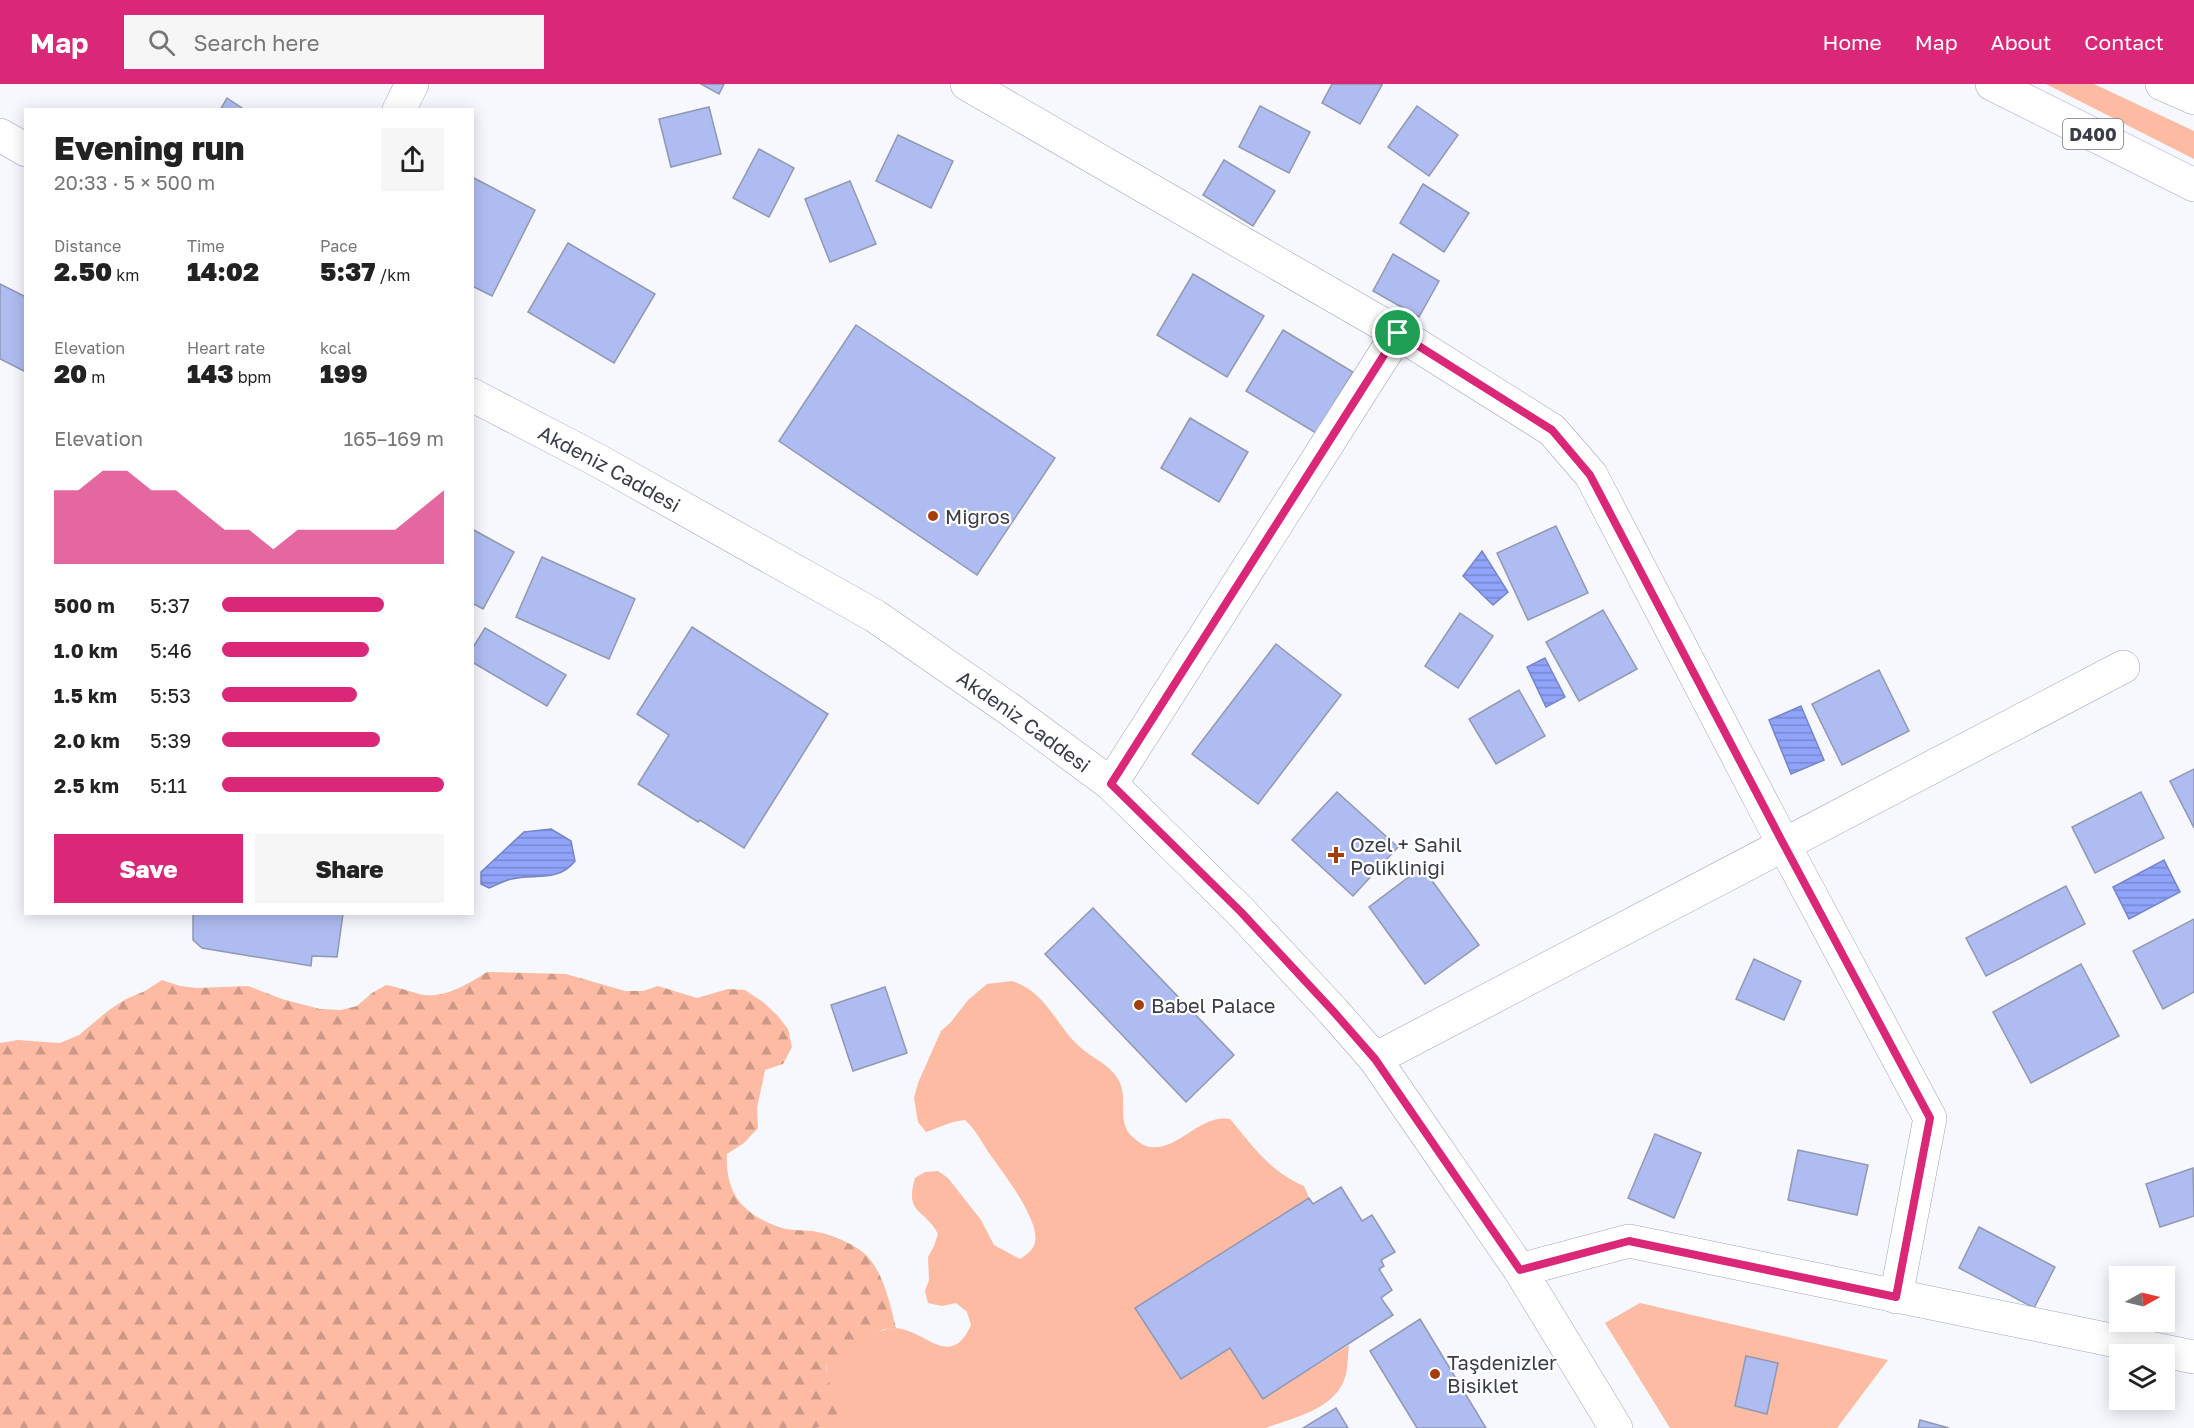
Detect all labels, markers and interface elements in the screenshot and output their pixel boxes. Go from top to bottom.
search box [124,15,544,69]
text: Map [30,26,88,59]
icon: search [145,26,178,59]
text: Search here [193,29,319,56]
text: Home [1822,29,1882,55]
text: Map [1915,29,1958,55]
text: About [1991,29,2051,55]
text: Contact [2084,29,2164,55]
road number: D400 [2063,119,2123,149]
text: Evening run [54,128,245,167]
button: share [381,128,444,191]
text: 20:33 · 5 × 500 m [54,170,215,194]
text: Distance [54,236,121,256]
text: Time [187,236,225,256]
text: Pace [320,236,357,256]
text: 2.50 [54,256,112,287]
text: 14:02 [187,256,259,287]
text: 5:37 [320,256,376,287]
text: km [112,265,139,285]
text: /km [376,265,410,285]
pin [1372,307,1423,358]
icon: arrive [1381,316,1414,349]
text: Elevation [54,338,125,358]
text: Heart rate [187,338,265,358]
text: kcal [320,338,352,358]
text: 20 [54,358,87,389]
text: 143 [187,358,234,389]
text: 199 [320,358,368,389]
text: m [87,367,105,387]
text: bpm [234,367,271,387]
street label: Akdeniz Caddesi [535,420,685,517]
text: Elevation [54,426,143,450]
text: 165–169 m [343,426,444,450]
place label: Migros [945,504,1010,528]
marker: Migros [926,509,940,523]
text: 500 m [54,593,115,617]
text: 5:37 [150,593,190,617]
text: 1.0 km [54,638,118,662]
text: 5:46 [150,638,192,662]
street label: Akdeniz Caddesi [953,665,1095,777]
text: 1.5 km [54,683,117,707]
text: 5:53 [150,683,191,707]
text: 2.0 km [54,728,120,752]
text: 5:39 [150,728,191,752]
text: 2.5 km [54,773,119,797]
text: 5:11 [150,773,187,797]
place label: Ozel + Sahil Poliklinigi [1350,832,1462,879]
button: Save [54,834,243,903]
button: Share [255,834,444,903]
marker: Ozel + Sahil Poliklinigi [1327,846,1345,864]
place label: Babel Palace [1151,993,1275,1017]
marker: Babel Palace [1132,998,1146,1012]
north arrow [2109,1266,2175,1332]
map controls [2109,1266,2175,1410]
button: layers [2109,1344,2175,1410]
place label: Taşdenizler Bisiklet [1447,1350,1557,1397]
marker: Taşdenizler Bisiklet [1428,1367,1442,1381]

